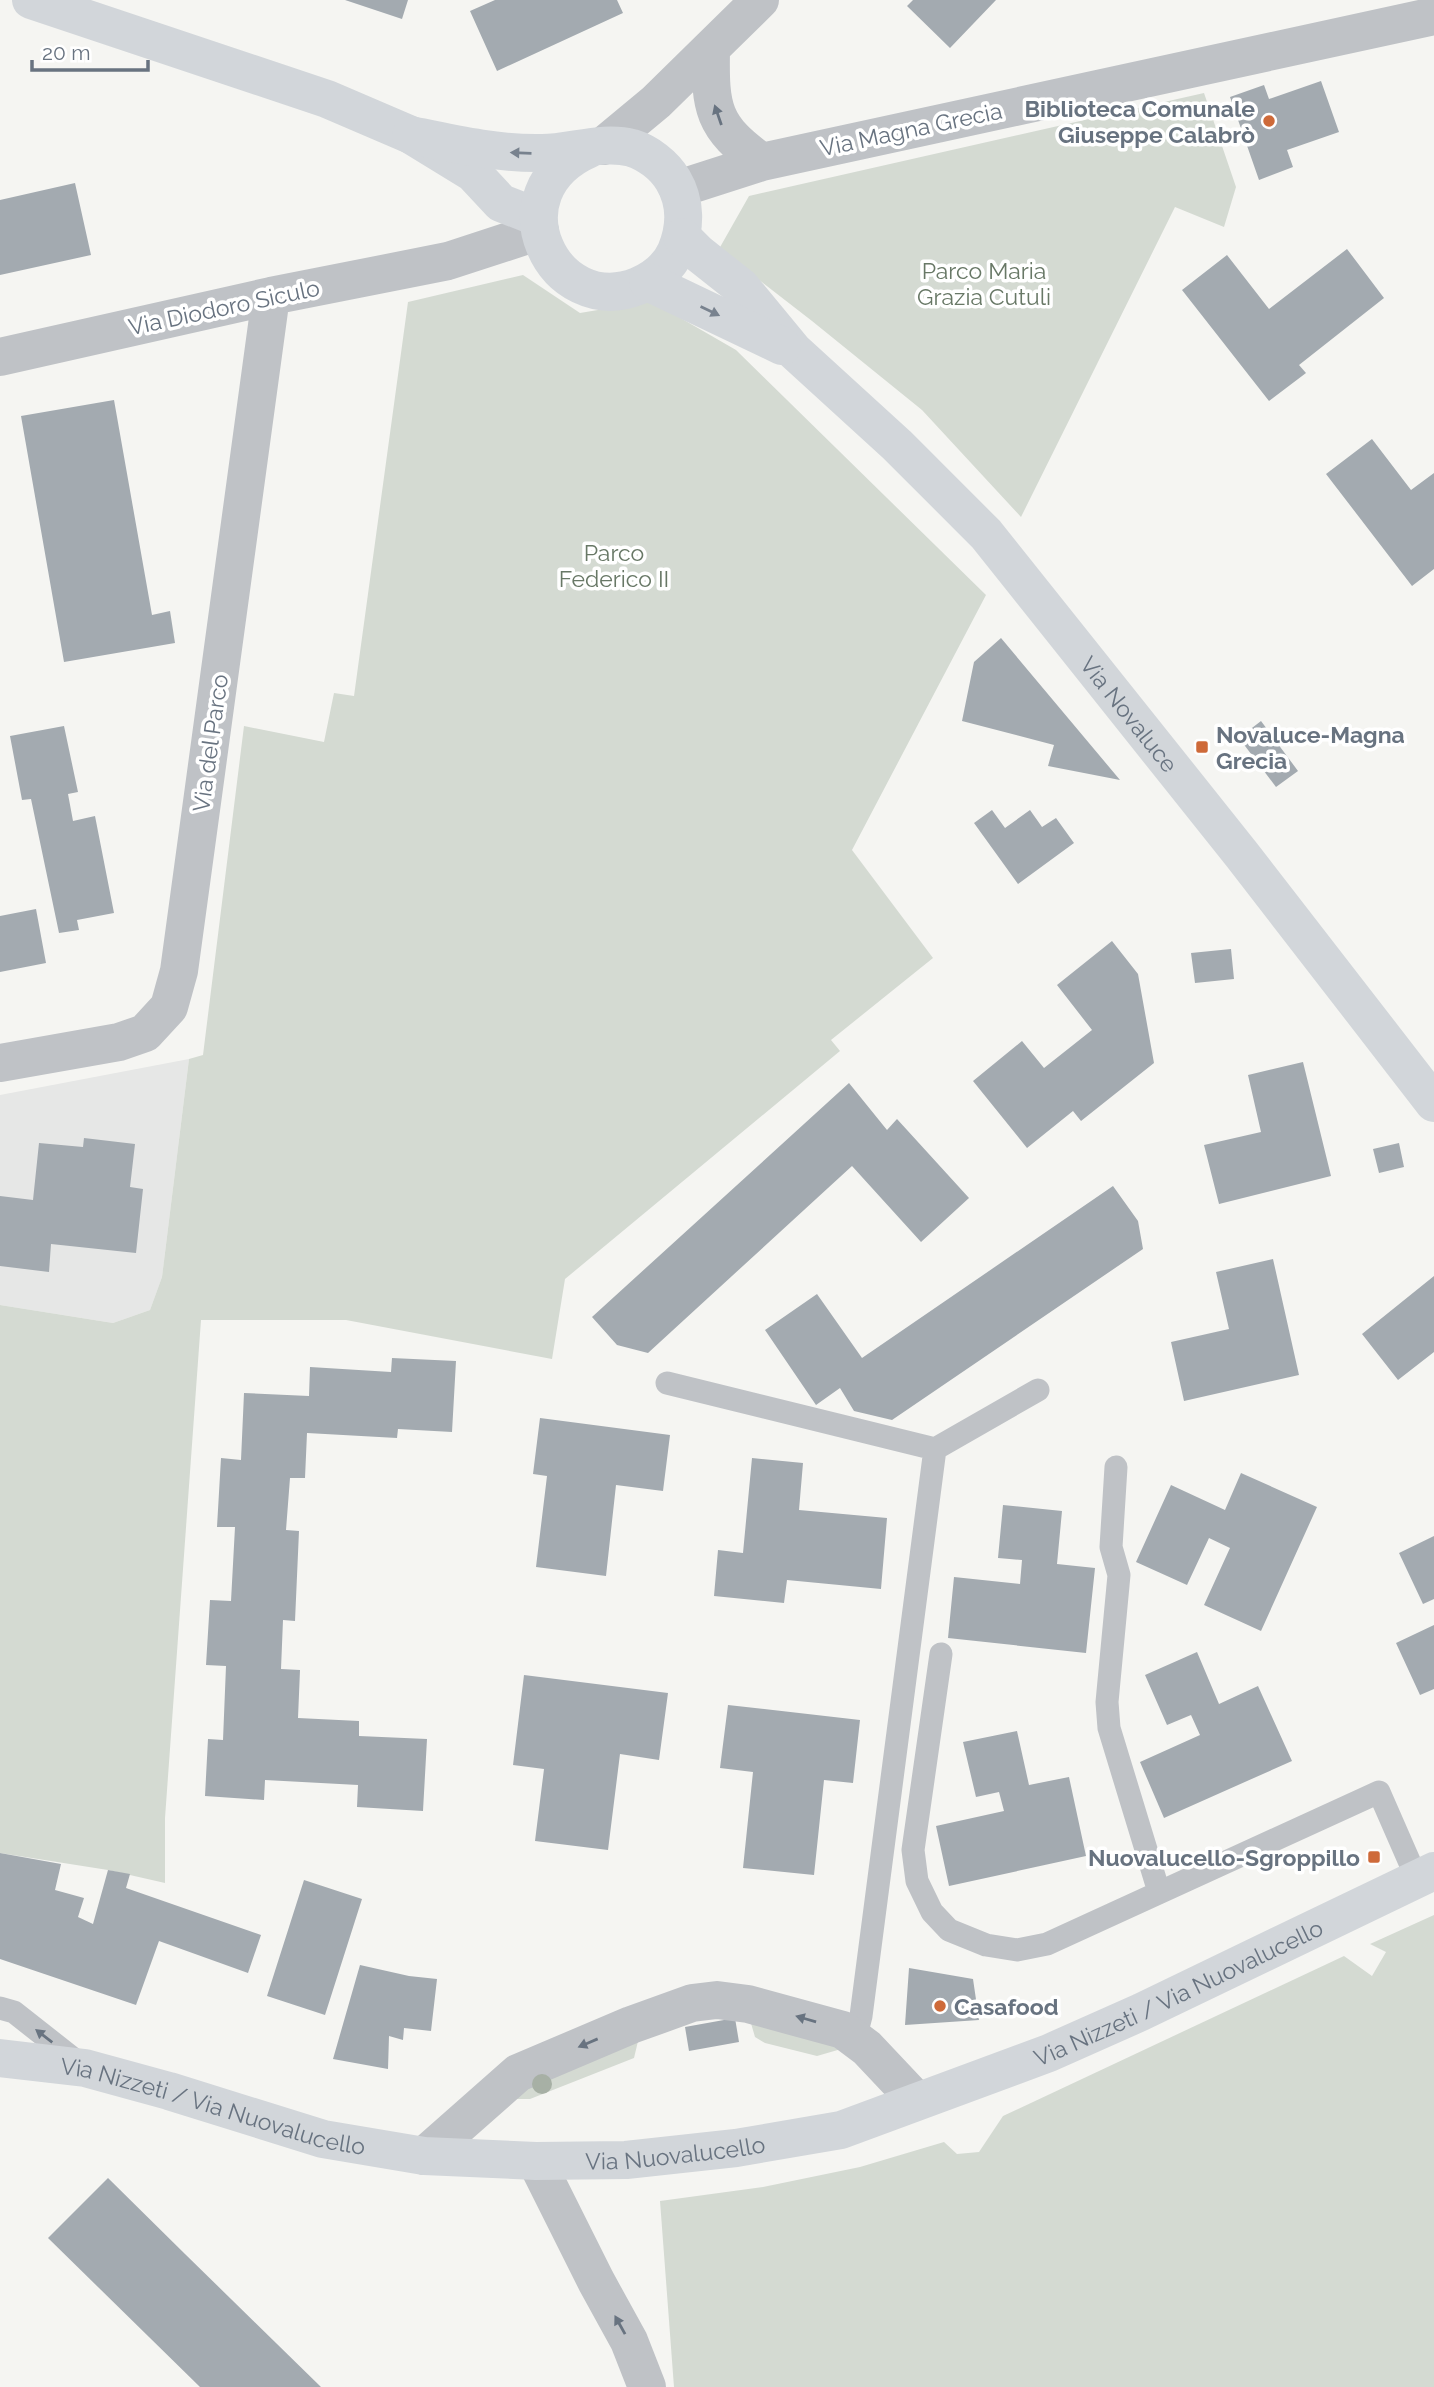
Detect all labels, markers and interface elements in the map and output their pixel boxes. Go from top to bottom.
scale bar [32,28,147,72]
text: 20 m [42,40,90,65]
place label: Biblioteca Comunale Giuseppe Calabrò [1024,95,1255,148]
street label: Via Magna Grecia [817,97,1005,161]
one-way arrow [712,104,723,125]
marker: Biblioteca Comunale Giuseppe Calabrò [1261,113,1277,129]
one-way arrow [510,147,532,159]
park label: Parco Maria Grazia Cutuli [917,257,1051,310]
street label: Via Diodoro Siculo [126,274,322,340]
one-way arrow [700,305,720,317]
park label: Parco Federico II [559,539,669,592]
street label: Via Novaluce [1075,651,1184,777]
street label: Via del Parco [187,672,233,814]
place label: Novaluce-Magna Grecia [1216,721,1405,774]
marker: Novaluce-Magna Grecia [1194,739,1210,755]
place label: Nuovalucello-Sgroppillo [1088,1844,1360,1871]
marker: Nuovalucello-Sgroppillo [1366,1849,1382,1865]
street label: Via Nizzeti / Via Nuovalucello [1030,1913,1327,2071]
place label: Casafood [954,1993,1059,2020]
marker: Casafood [932,1998,948,2014]
one-way arrow [795,2013,817,2024]
one-way arrow [35,2028,53,2043]
one-way arrow [578,2038,599,2049]
street label: Via Nizzeti / Via Nuovalucello [59,2052,368,2159]
street label: Via Nuovalucello [585,2130,767,2174]
one-way arrow [614,2315,626,2334]

